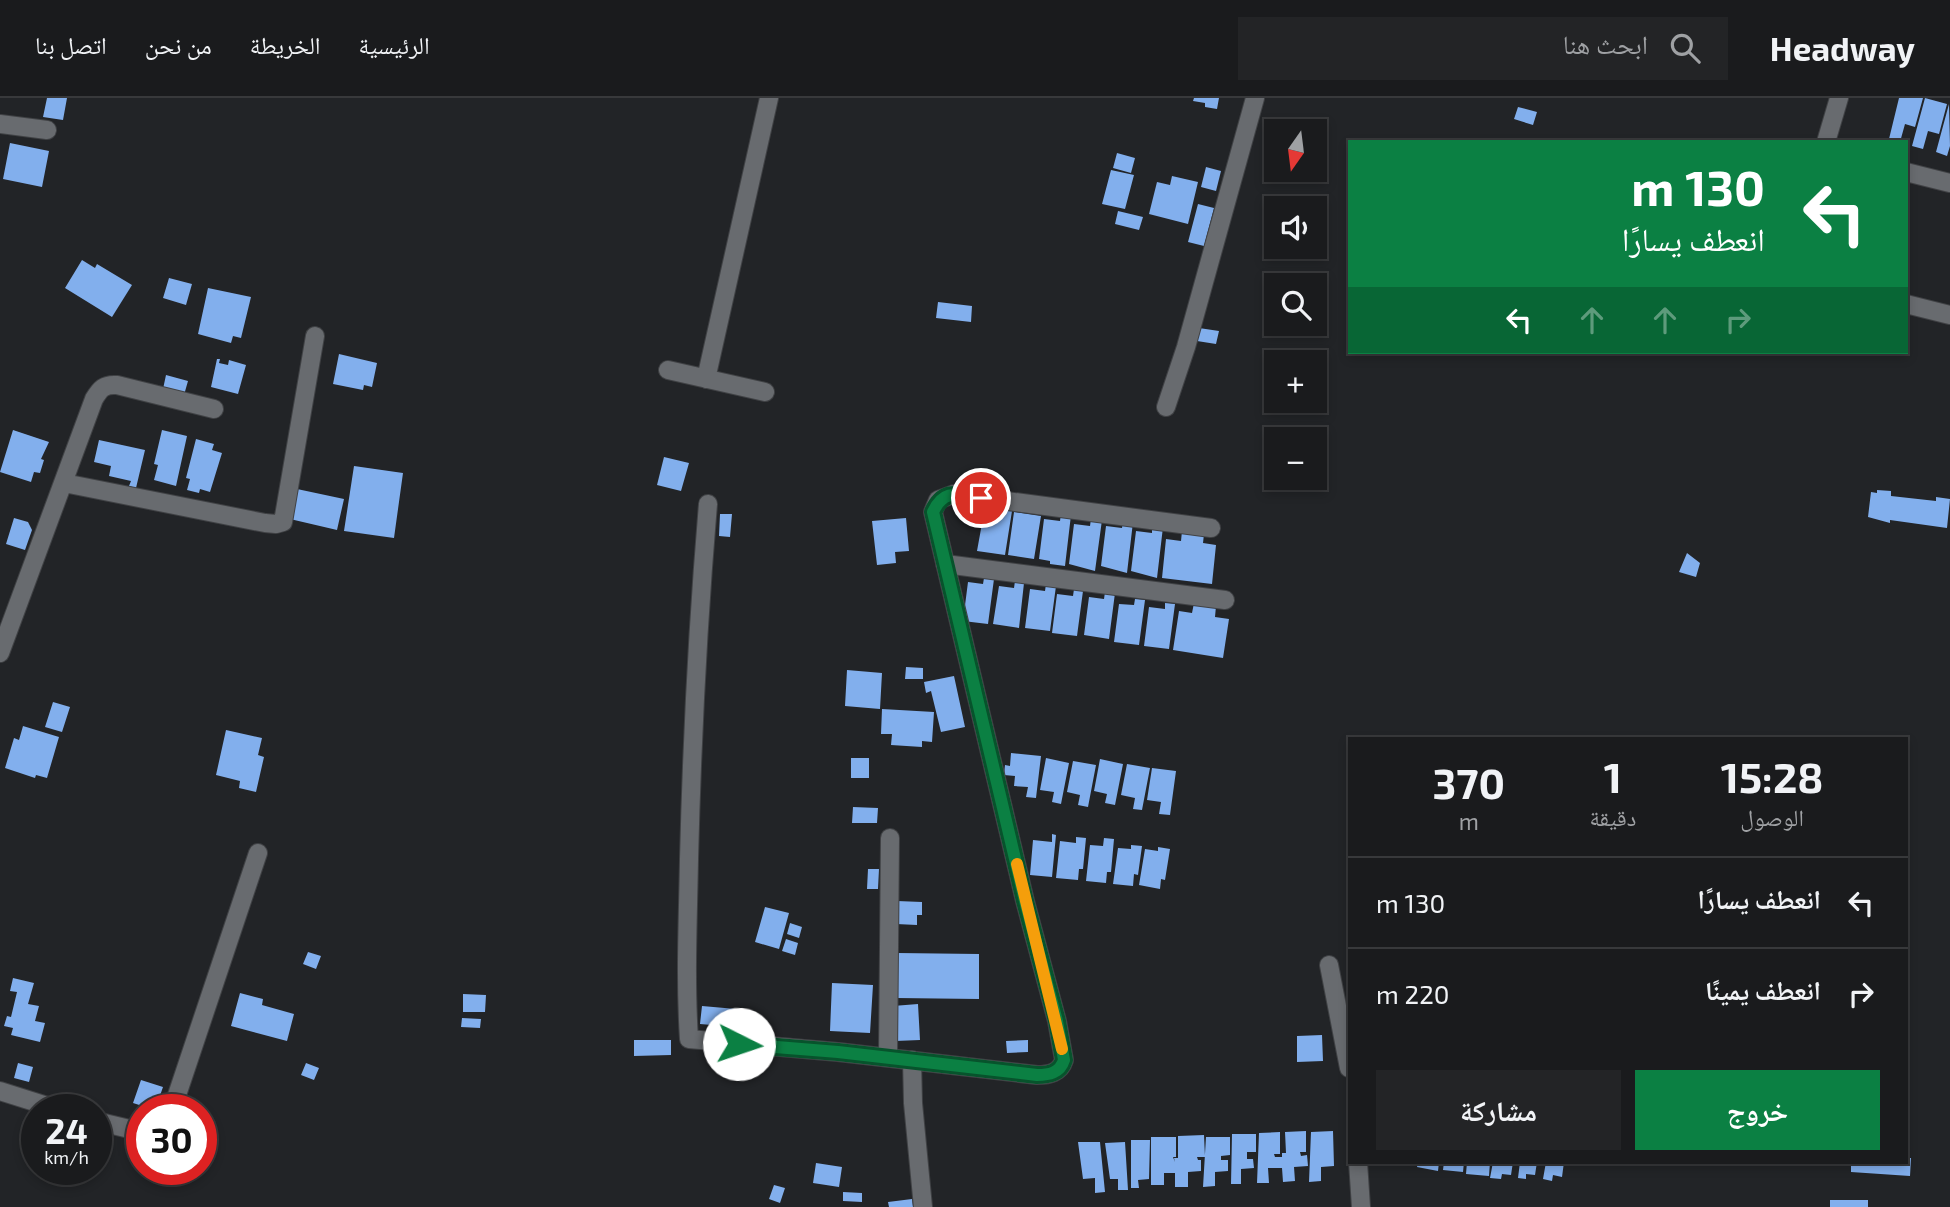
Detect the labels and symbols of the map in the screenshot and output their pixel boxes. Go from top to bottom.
north arrow [1264,119,1326,182]
pin [951,468,1011,528]
position arrow [702,1007,776,1081]
speed limit sign: 30 [126,1094,217,1185]

